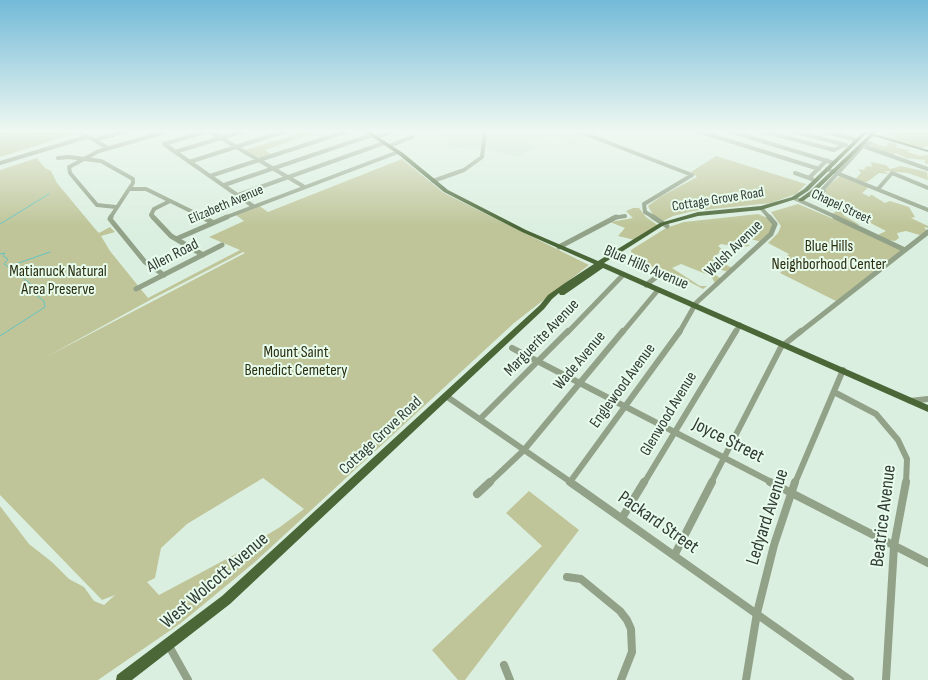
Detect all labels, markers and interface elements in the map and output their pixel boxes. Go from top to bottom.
street label: Elizabeth Avenue [186,182,266,228]
street label: Cottage Grove Road [671,184,765,216]
street label: Chapel Street [808,186,874,228]
street label: Walsh Avenue [701,217,767,281]
street label: Allen Road [144,235,202,277]
park label: Blue Hills Neighborhood Center [772,237,886,275]
street label: Blue Hills Avenue [601,242,691,294]
park label: Matianuck Natural Area Preserve [9,262,107,300]
street label: Marguerite Avenue [500,295,584,381]
street label: Wade Avenue [550,328,610,394]
street label: Englewood Avenue [586,340,660,432]
park label: Mount Saint Benedict Cemetery [245,343,347,381]
street label: Glenwood Avenue [636,368,702,460]
street label: Cottage Grove Road [336,393,426,479]
street label: Joyce Street [688,413,768,469]
street label: Beatrice Avenue [866,464,902,568]
street label: Ledyard Avenue [742,466,794,568]
street label: Packard Street [613,487,703,559]
street label: West Wolcott Avenue [156,528,274,634]

